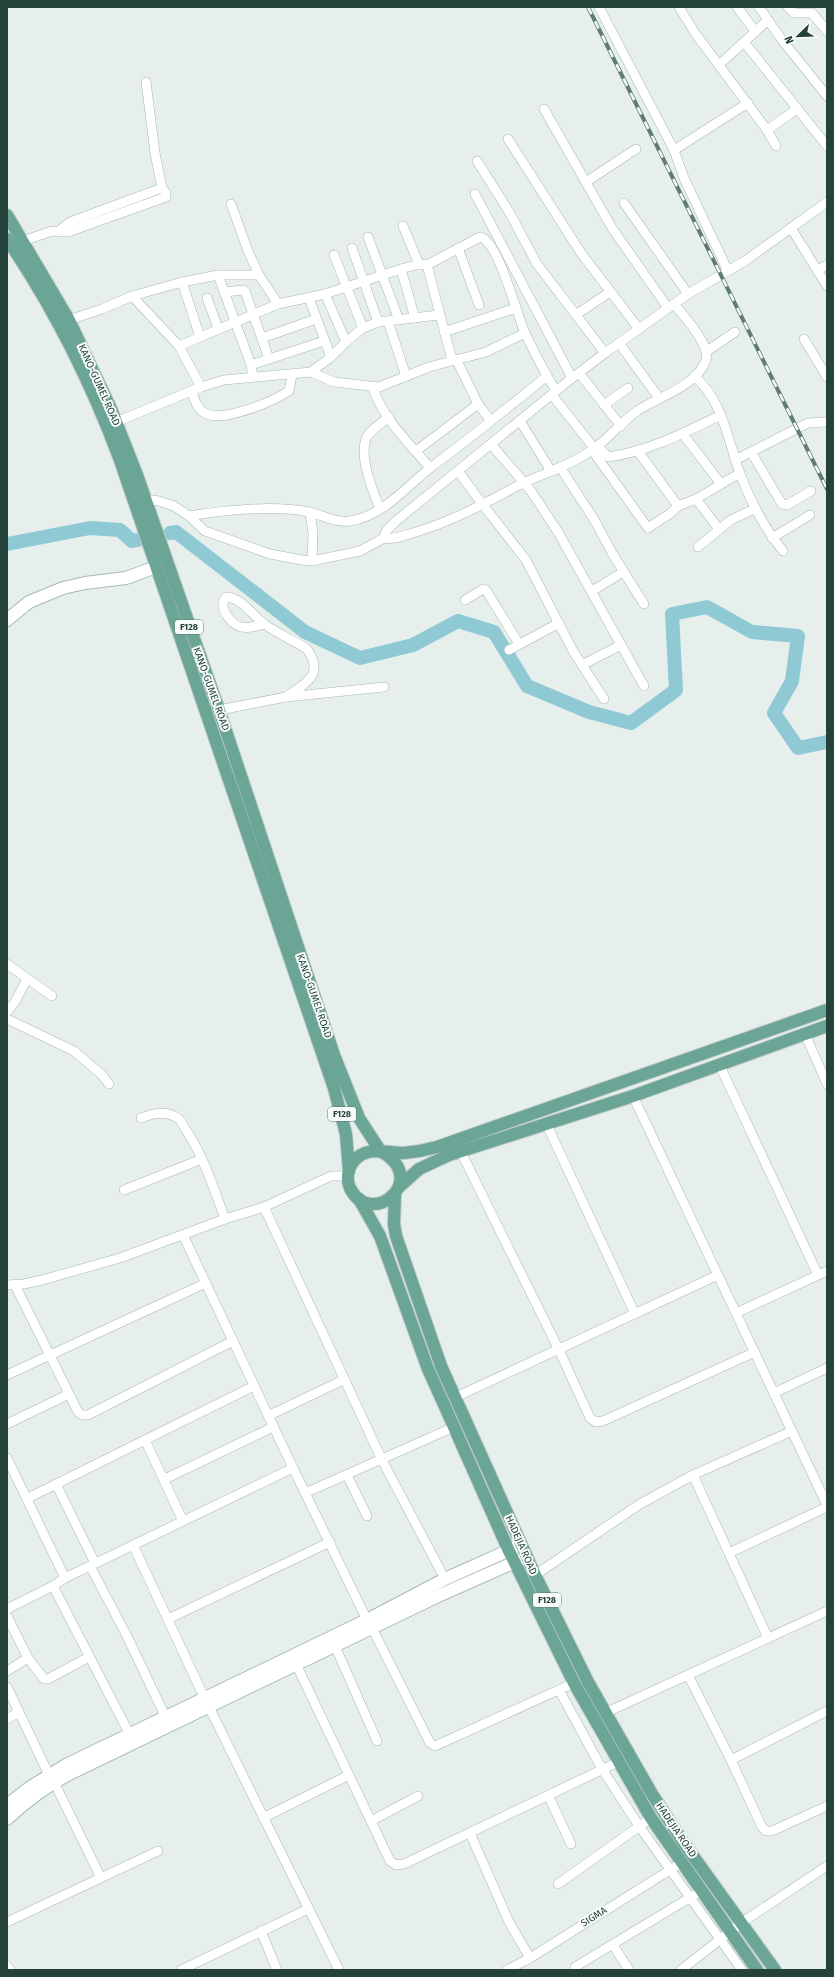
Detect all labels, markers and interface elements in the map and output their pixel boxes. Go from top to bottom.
north arrow [778,16,818,56]
text: N [782,34,797,46]
street label: KANO-GUMEL ROAD [76,342,122,428]
road number: F128 [175,620,203,634]
street label: KANO-GUMEL ROAD [190,646,232,732]
street label: KANO-GUMEL ROAD [294,952,334,1040]
road number: F128 [328,1107,356,1121]
street label: HADEJIA ROAD [503,1514,539,1576]
road number: F128 [533,1593,561,1607]
street label: HADEJIA ROAD [653,1800,699,1860]
street label: SIGMA [579,1904,609,1930]

